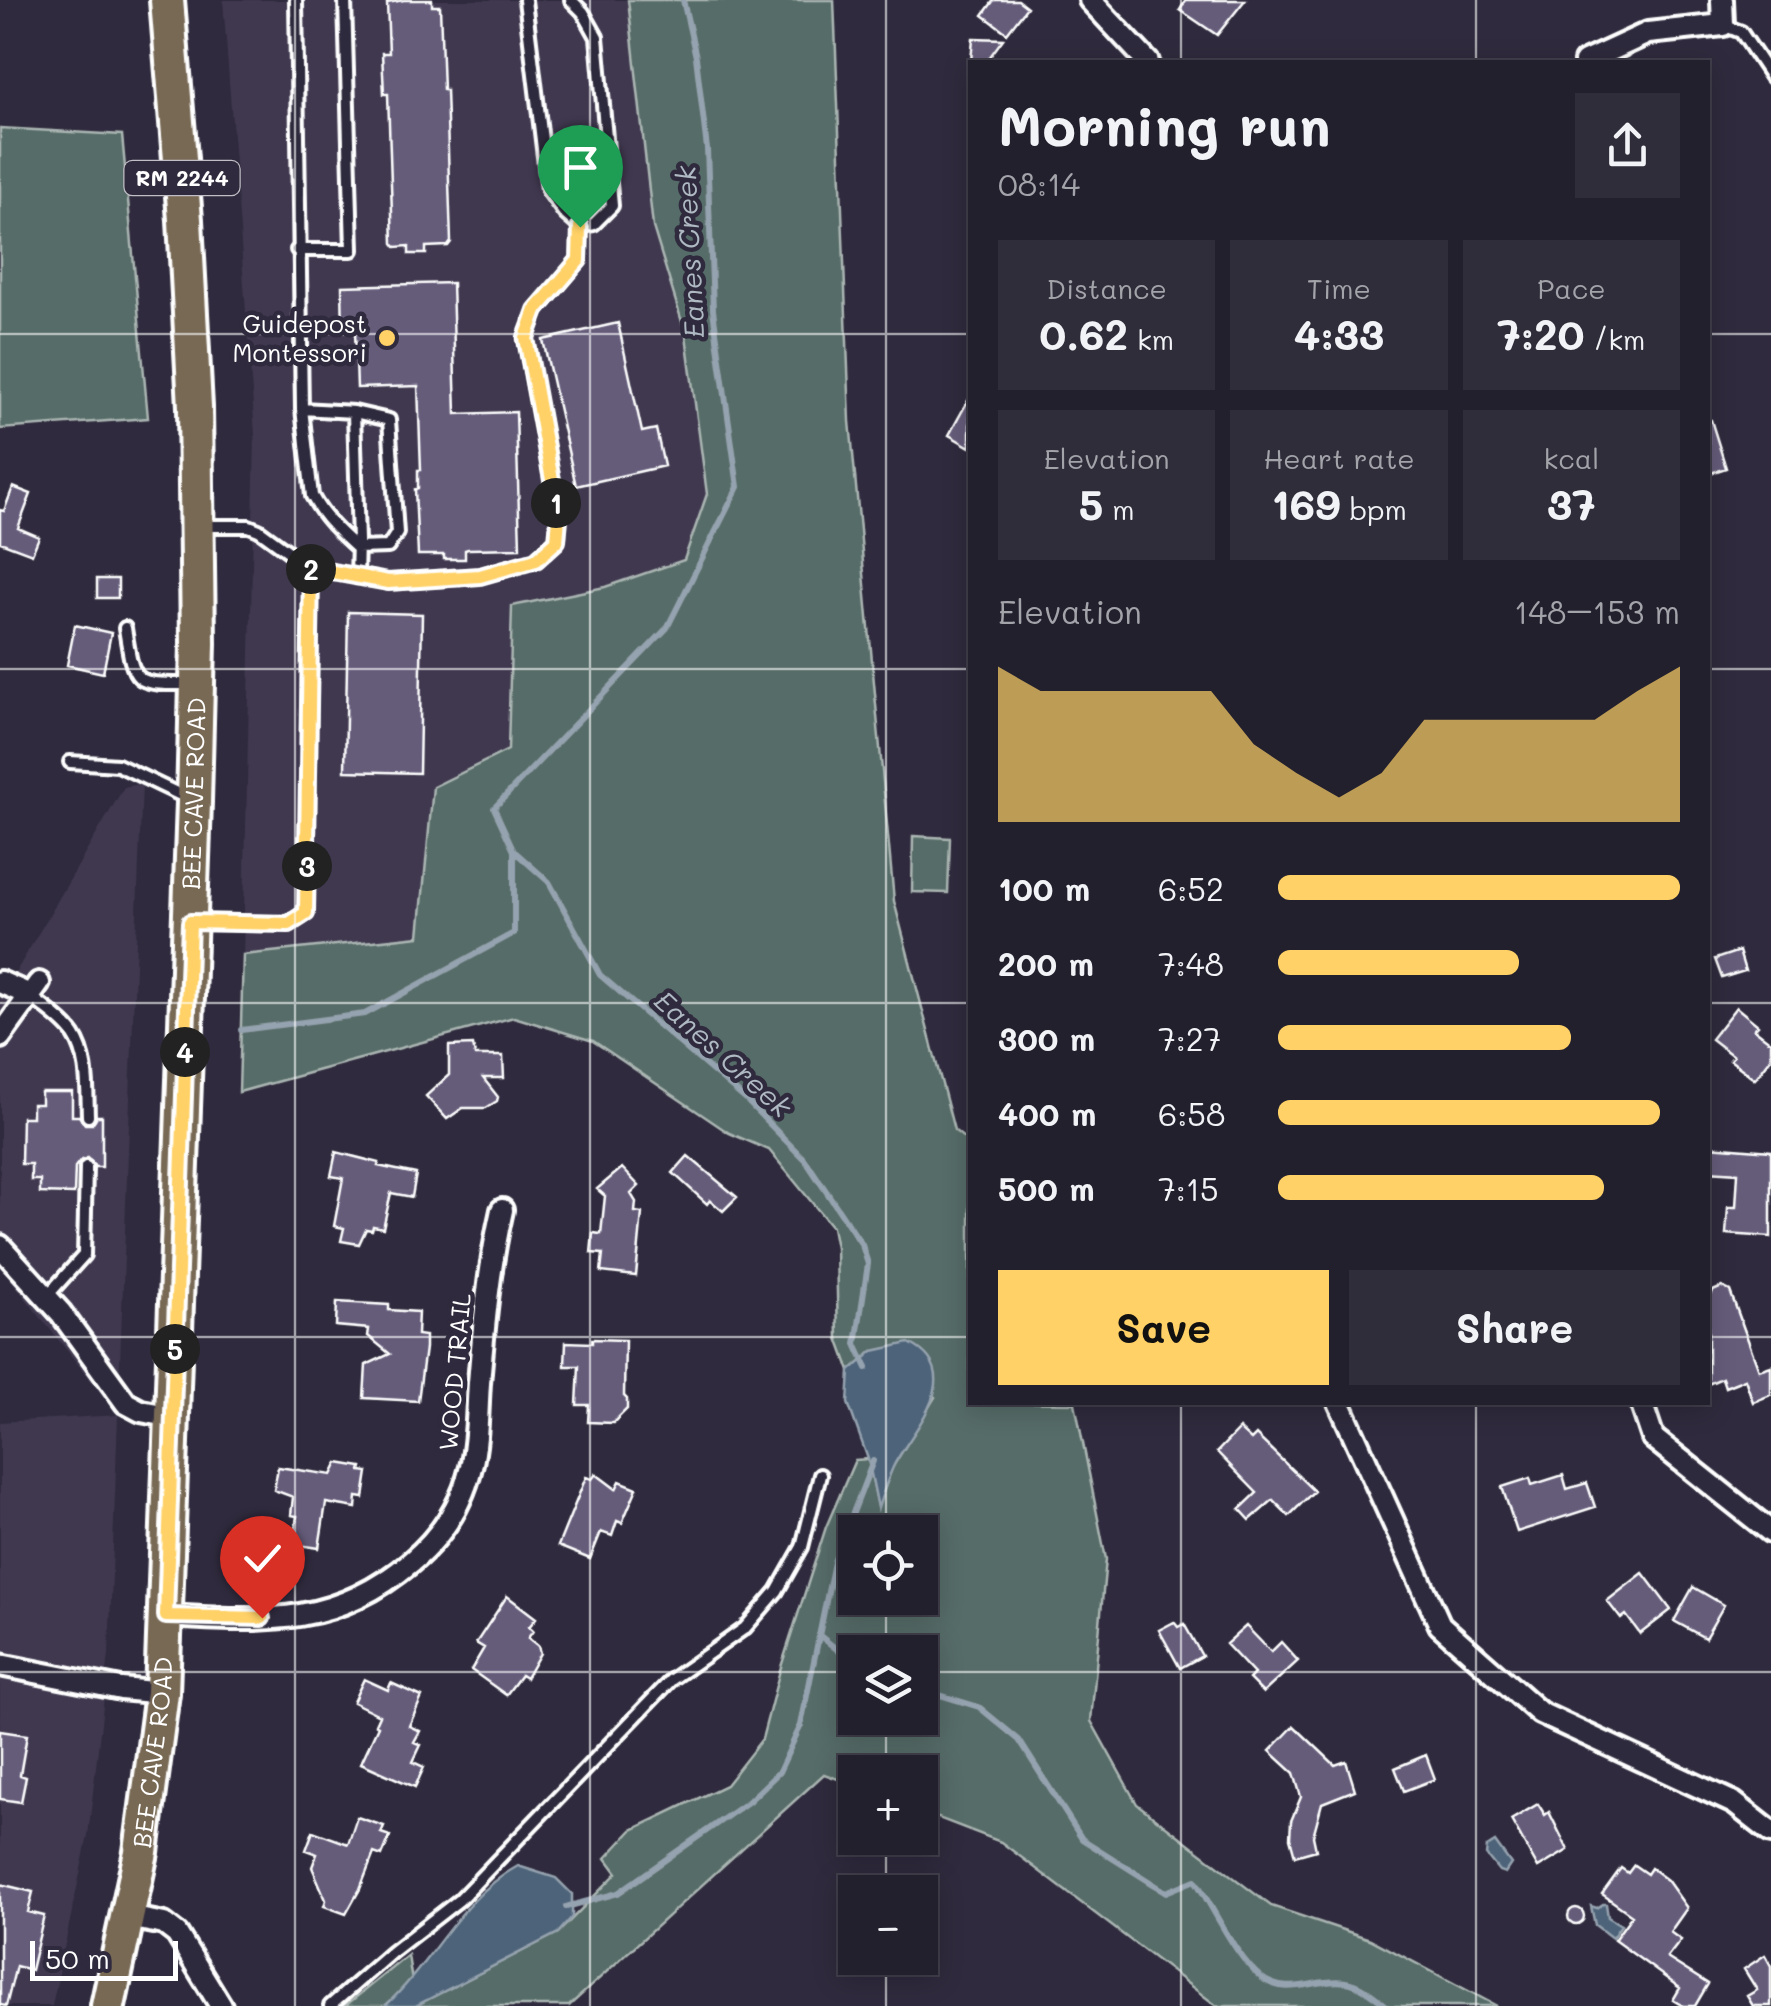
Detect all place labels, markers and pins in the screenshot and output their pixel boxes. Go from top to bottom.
pin [538,125,623,228]
place label: Guidepost Montessori [233,307,367,368]
marker: Guidepost Montessori [376,327,398,349]
pin: 1 [531,478,581,528]
pin: 2 [286,544,336,594]
pin: 3 [282,841,332,891]
pin: 4 [160,1027,210,1077]
pin: 5 [150,1324,200,1374]
pin [220,1516,305,1619]

